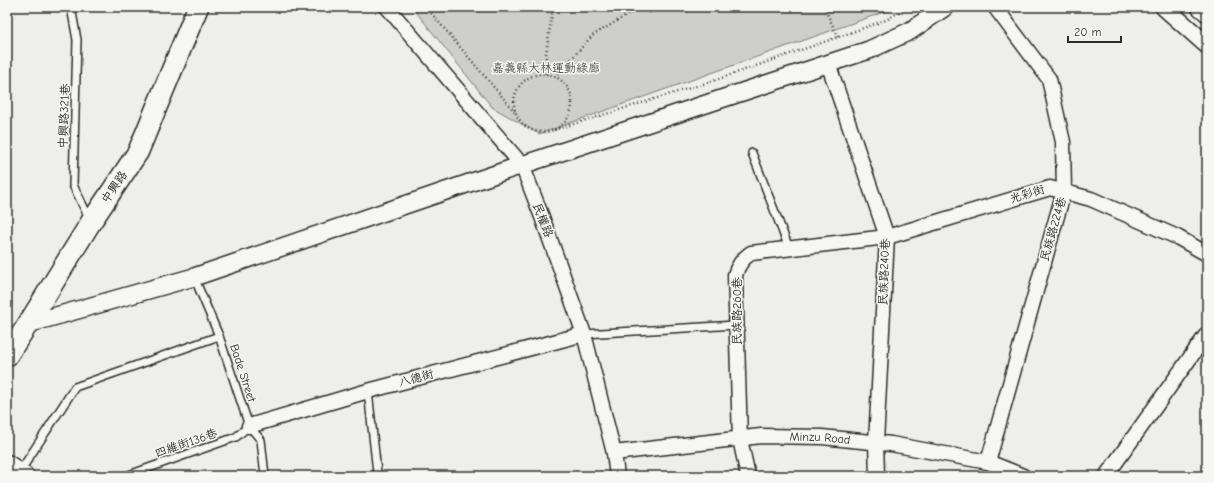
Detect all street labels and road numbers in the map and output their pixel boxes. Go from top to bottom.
street label: 中興路321巷 [56,83,72,149]
street label: 中興路 [98,168,130,206]
street label: 光彩街 [1008,182,1046,206]
street label: 民族路224巷 [1037,195,1069,263]
street label: 民權路 [530,201,556,239]
street label: 民族路240巷 [876,238,892,306]
street label: 民族路260巷 [730,277,744,345]
street label: Bade Street [227,342,259,404]
street label: 八德街 [397,367,435,389]
street label: 四維街136巷 [153,426,219,460]
street label: Minzu Road [790,429,851,447]

